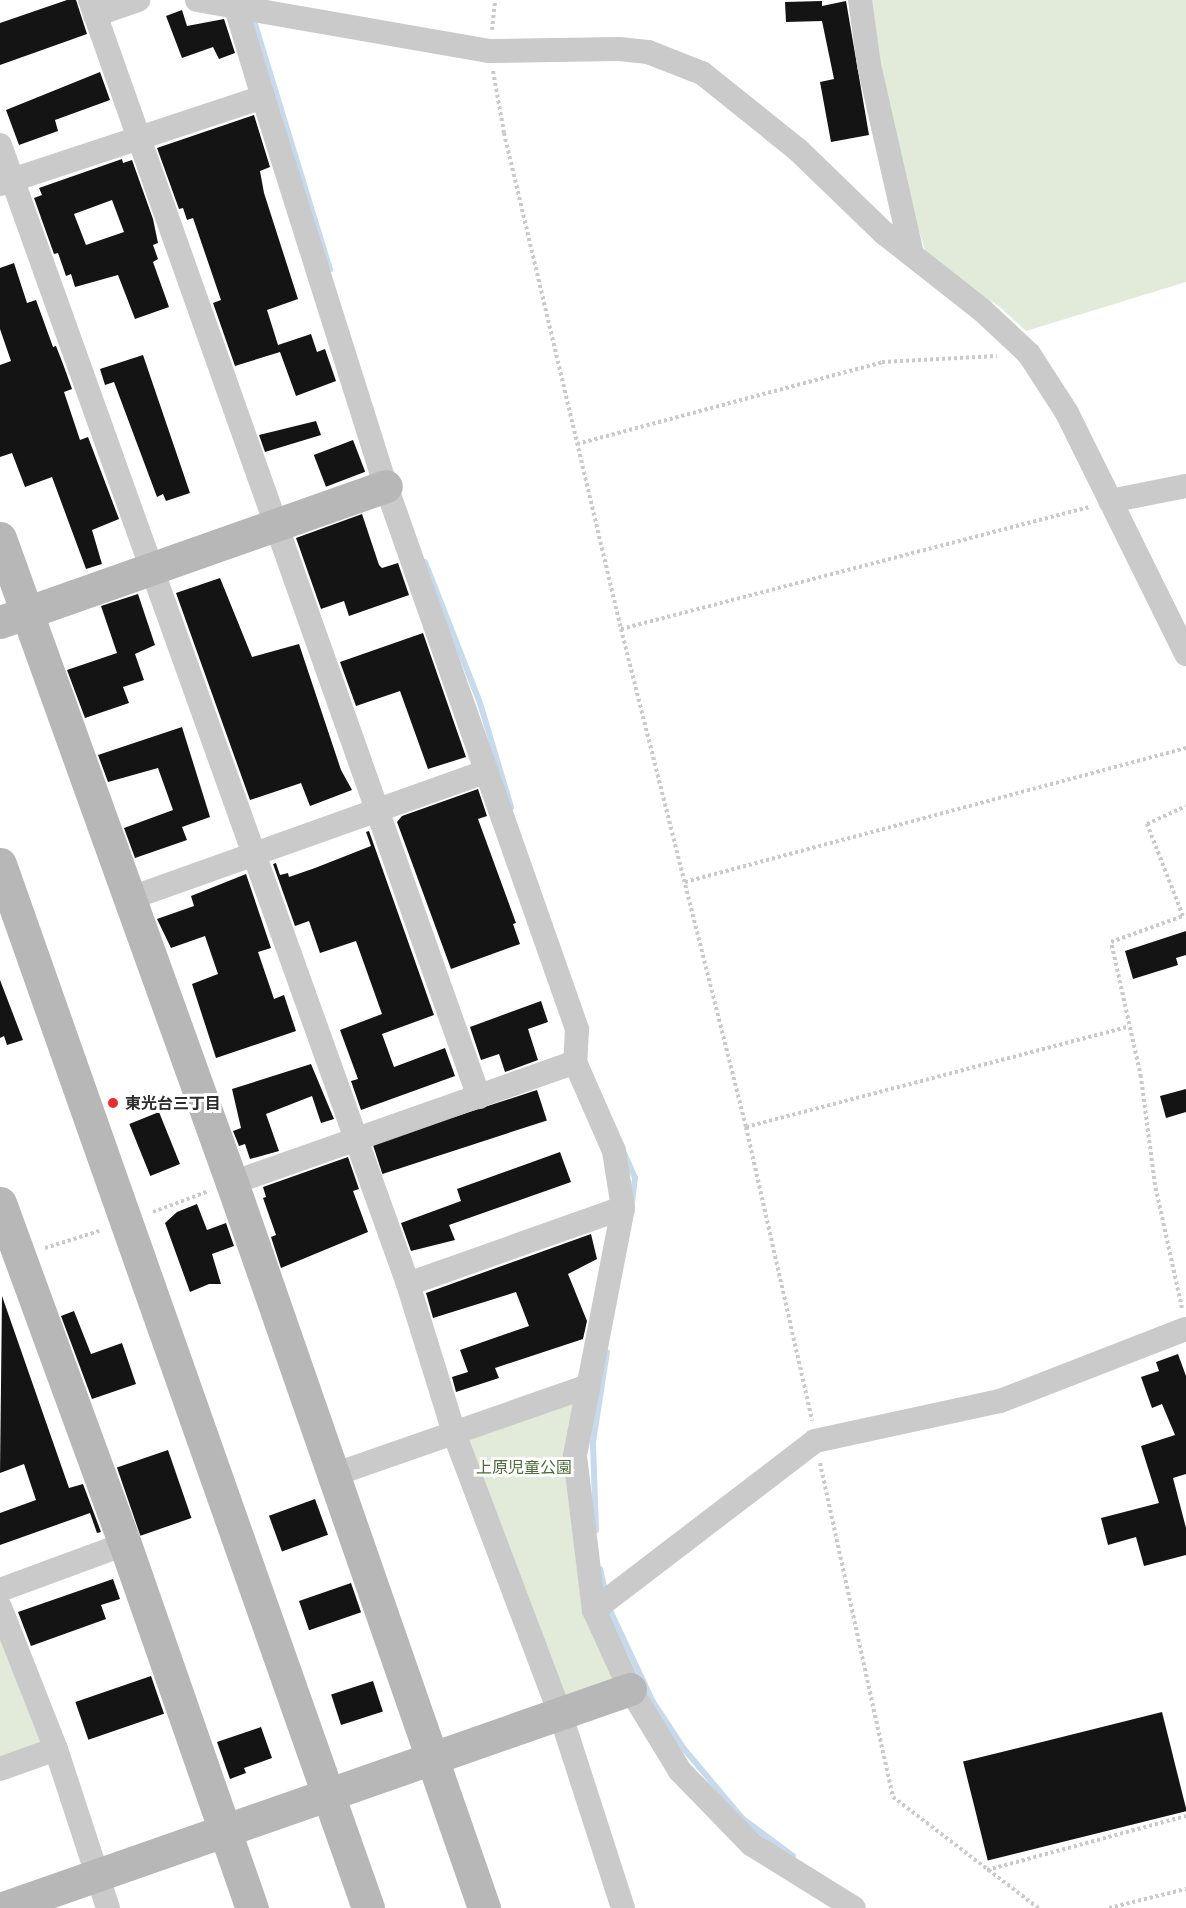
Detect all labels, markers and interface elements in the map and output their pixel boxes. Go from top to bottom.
place label: 東光台三丁目 [125,1093,221,1113]
marker: 東光台三丁目 [106,1096,120,1110]
park label: 上原児童公園 [476,1457,572,1477]

